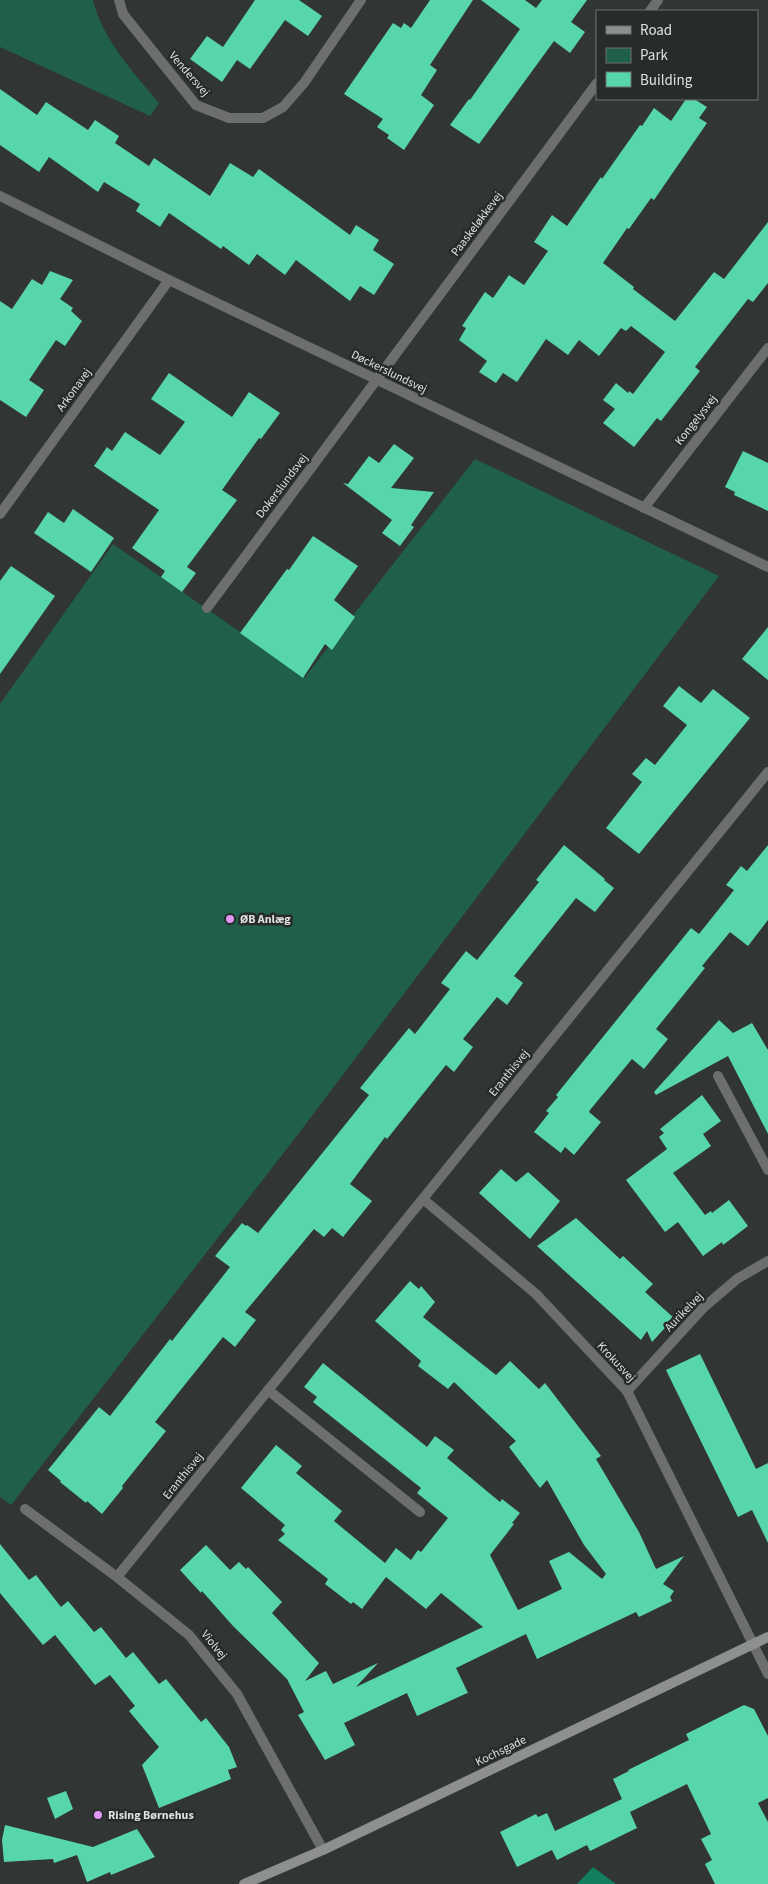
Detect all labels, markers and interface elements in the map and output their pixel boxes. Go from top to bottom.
legend [596,10,758,100]
text: Road [640,20,672,41]
text: Park [640,45,669,66]
street label: Vendersvej [165,48,213,100]
text: Building [640,70,693,91]
street label: Paaskeløkkevej [447,188,507,260]
street label: Døckerslundsvej [348,346,430,398]
street label: Arkonavej [52,365,96,415]
street label: Kongelysvej [671,391,721,449]
street label: Dokerslundsvej [252,450,312,522]
place label: ØB Anlæg [240,911,291,928]
marker: ØB Anlæg [224,913,236,925]
street label: Eranthisvej [485,1046,533,1100]
street label: Aurikelvej [661,1288,707,1336]
street label: Krokusvej [593,1338,639,1386]
street label: Eranthisvej [159,1449,207,1503]
street label: Violvej [197,1627,231,1663]
street label: Kochsgade [473,1731,529,1771]
place label: Rising Børnehus [108,1807,194,1824]
marker: Rising Børnehus [92,1809,104,1821]

